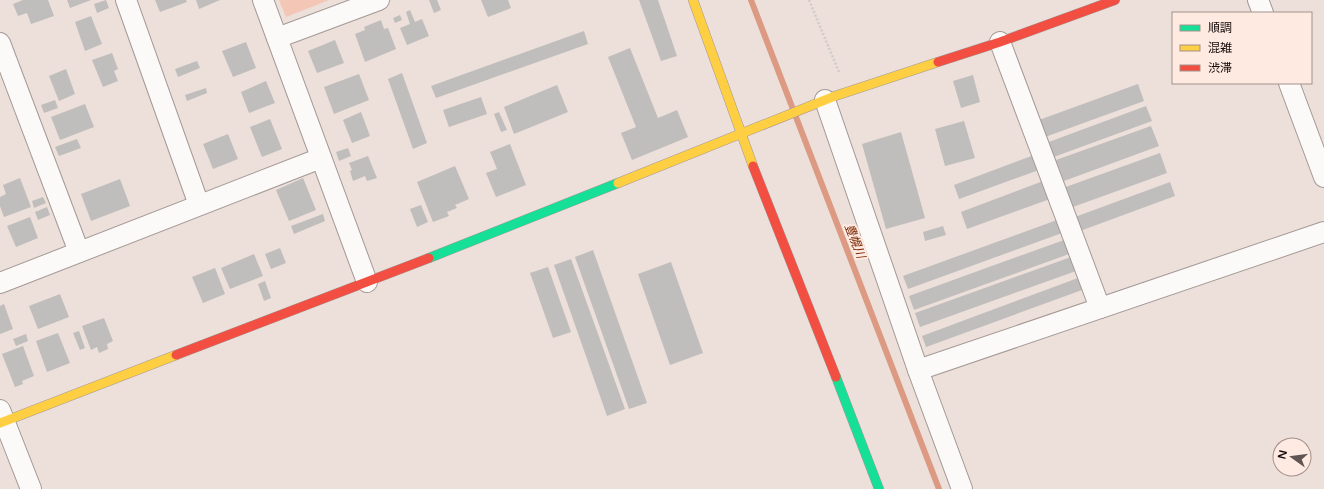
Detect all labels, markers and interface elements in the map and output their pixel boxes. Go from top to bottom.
legend [1172,12,1312,84]
text: 順調 [1208,21,1232,35]
text: 混雑 [1208,41,1232,55]
text: 渋滞 [1208,61,1232,75]
water label: 豊幌川 [842,222,869,262]
north arrow [1272,437,1312,477]
text: N [1275,449,1290,461]

